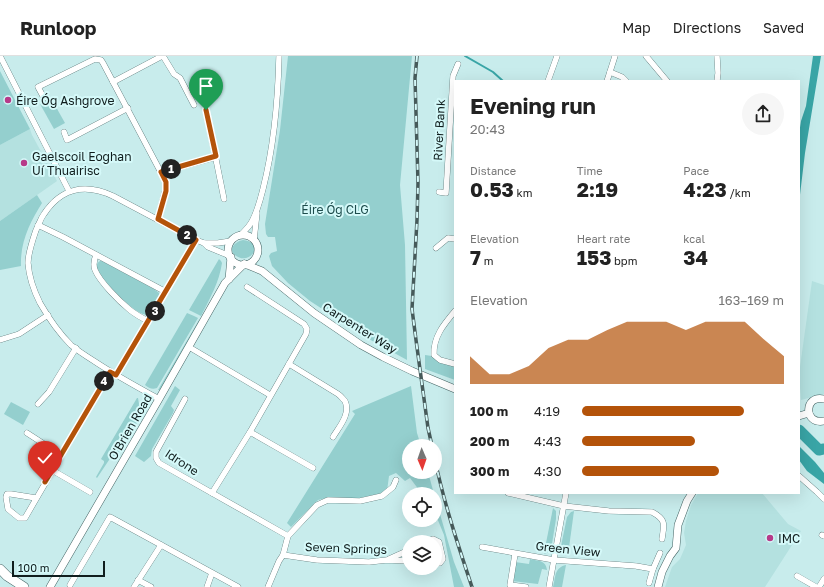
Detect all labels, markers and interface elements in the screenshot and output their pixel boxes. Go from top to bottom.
text: Runloop [20,16,96,39]
text: Map [622,19,651,36]
text: Directions [673,19,741,36]
text: Saved [763,19,804,36]
pin [189,69,223,110]
icon: arrive [195,75,217,97]
text: Evening run [470,92,596,119]
place label: Éire Óg Ashgrove [16,93,114,108]
button: share [742,93,784,135]
marker: Éire Óg Ashgrove [3,95,13,105]
street label: River Bank [430,99,448,161]
text: 20:43 [470,121,505,137]
place label: Gaelscoil Eoghan Uí Thuairisc [32,149,132,178]
marker: Gaelscoil Eoghan Uí Thuairisc [19,158,29,168]
pin: 1 [161,159,181,179]
text: 1 [168,162,174,175]
text: Distance [470,164,516,177]
text: Time [577,164,603,177]
text: Pace [683,164,709,177]
text: 0.53 [470,177,514,201]
text: 2:19 [577,177,618,201]
text: 4:23 [683,177,727,201]
text: km [514,186,533,199]
text: /km [727,186,751,199]
park label: Éire Óg CLG [301,202,369,217]
pin: 2 [177,225,197,245]
text: 2 [184,228,190,241]
text: Elevation [470,232,519,245]
text: Heart rate [577,232,630,245]
text: kcal [683,232,705,245]
text: 7 [470,245,481,269]
text: 153 [577,245,611,269]
text: 34 [683,245,708,269]
text: m [481,254,493,267]
text: bpm [611,254,637,267]
text: Elevation [470,292,528,308]
text: 163–169 m [719,292,784,308]
street label: Carpenter Way [320,299,400,357]
pin: 3 [145,301,165,321]
text: 3 [152,304,158,317]
pin: 4 [94,371,114,391]
text: 4 [101,374,107,387]
street label: O'Brien Road [105,391,155,463]
text: 100 m [470,403,508,419]
text: 4:19 [534,403,560,419]
text: 200 m [470,433,509,449]
text: 4:43 [534,433,561,449]
north arrow [402,439,442,479]
map controls [402,439,442,575]
pin [28,441,62,482]
street label: Idrone [162,446,202,478]
icon: check [34,447,56,469]
text: 300 m [470,463,509,479]
text: 4:30 [534,463,562,479]
button: locate [402,487,442,527]
place label: IMC [778,531,800,546]
marker: IMC [765,533,775,543]
button: layers [402,535,442,575]
street label: Green View [535,538,601,560]
street label: Seven Springs [305,539,387,557]
scale bar [12,559,105,578]
text: 100 m [18,561,49,574]

